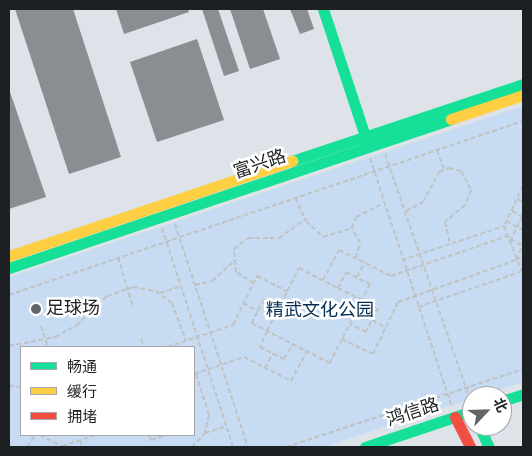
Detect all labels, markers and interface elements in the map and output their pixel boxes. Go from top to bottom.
street label: 富兴路 [231,146,289,184]
place label: 足球场 [46,298,100,320]
park label: 精武文化公园 [266,300,374,322]
marker: 足球场 [30,303,42,315]
legend [20,346,195,436]
text: 畅通 [67,358,97,377]
text: 缓行 [67,383,97,402]
north arrow [462,386,512,436]
street label: 鸿信路 [384,394,442,432]
text: 北 [490,395,511,415]
text: 拥堵 [67,408,97,427]

